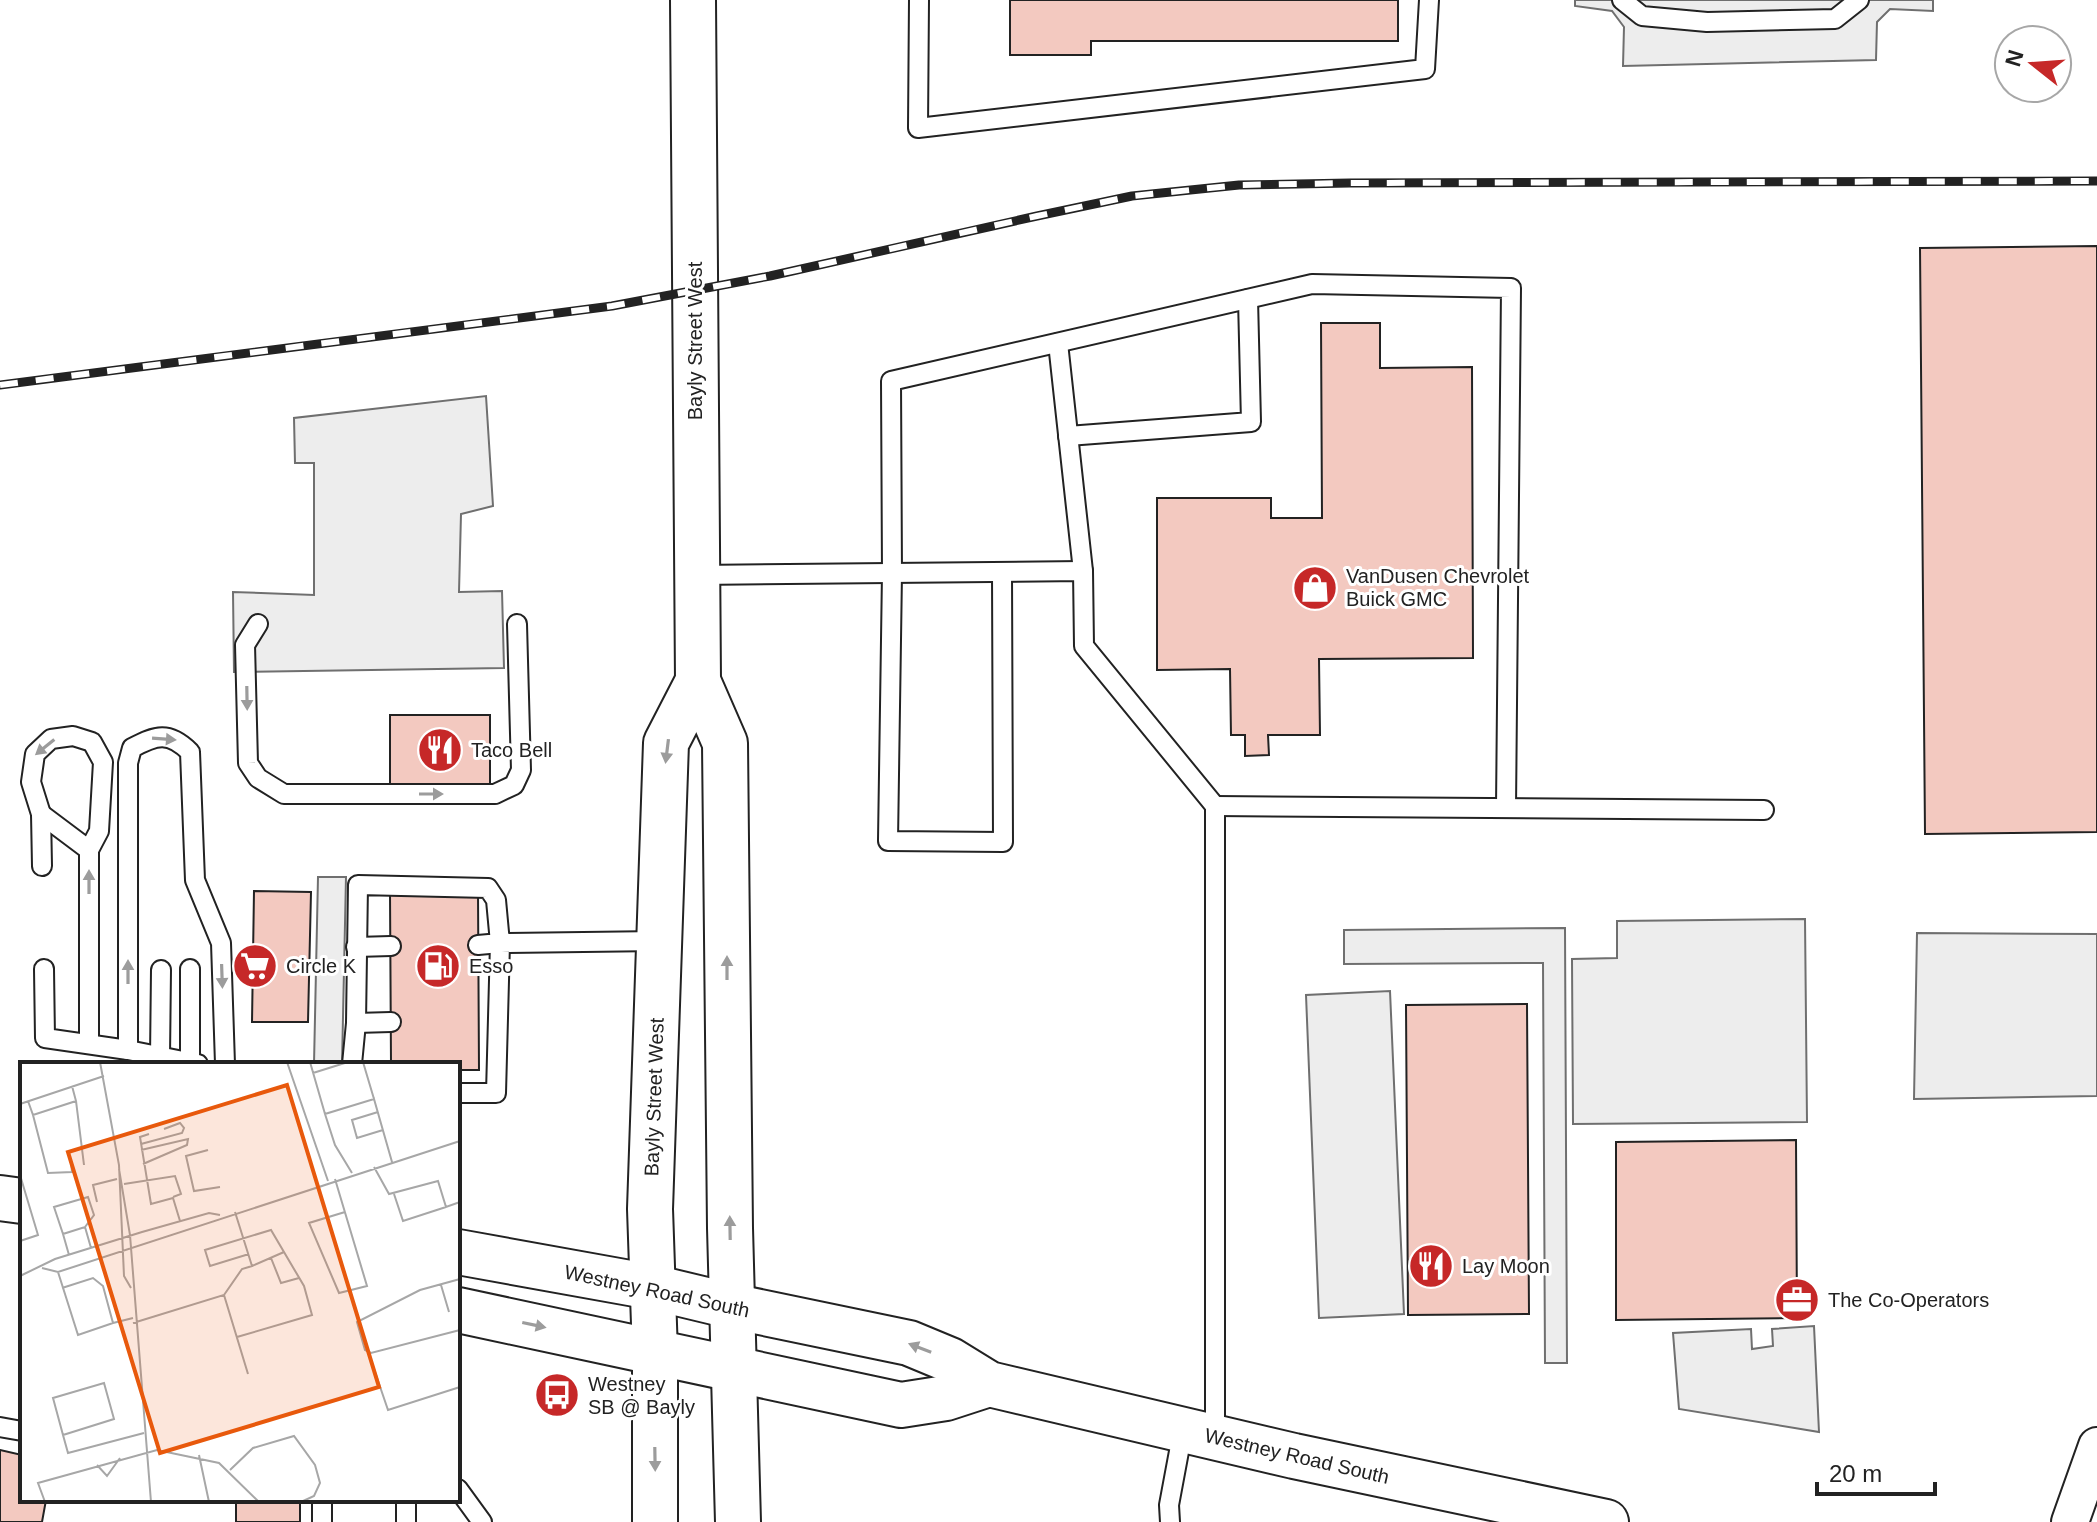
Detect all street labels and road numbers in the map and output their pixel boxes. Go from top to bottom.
street label: Bayly Street West [684,261,706,420]
street label: Bayly Street West [640,1017,668,1177]
street label: Westney Road South [562,1261,752,1321]
street label: Westney Road South [1203,1424,1391,1488]

